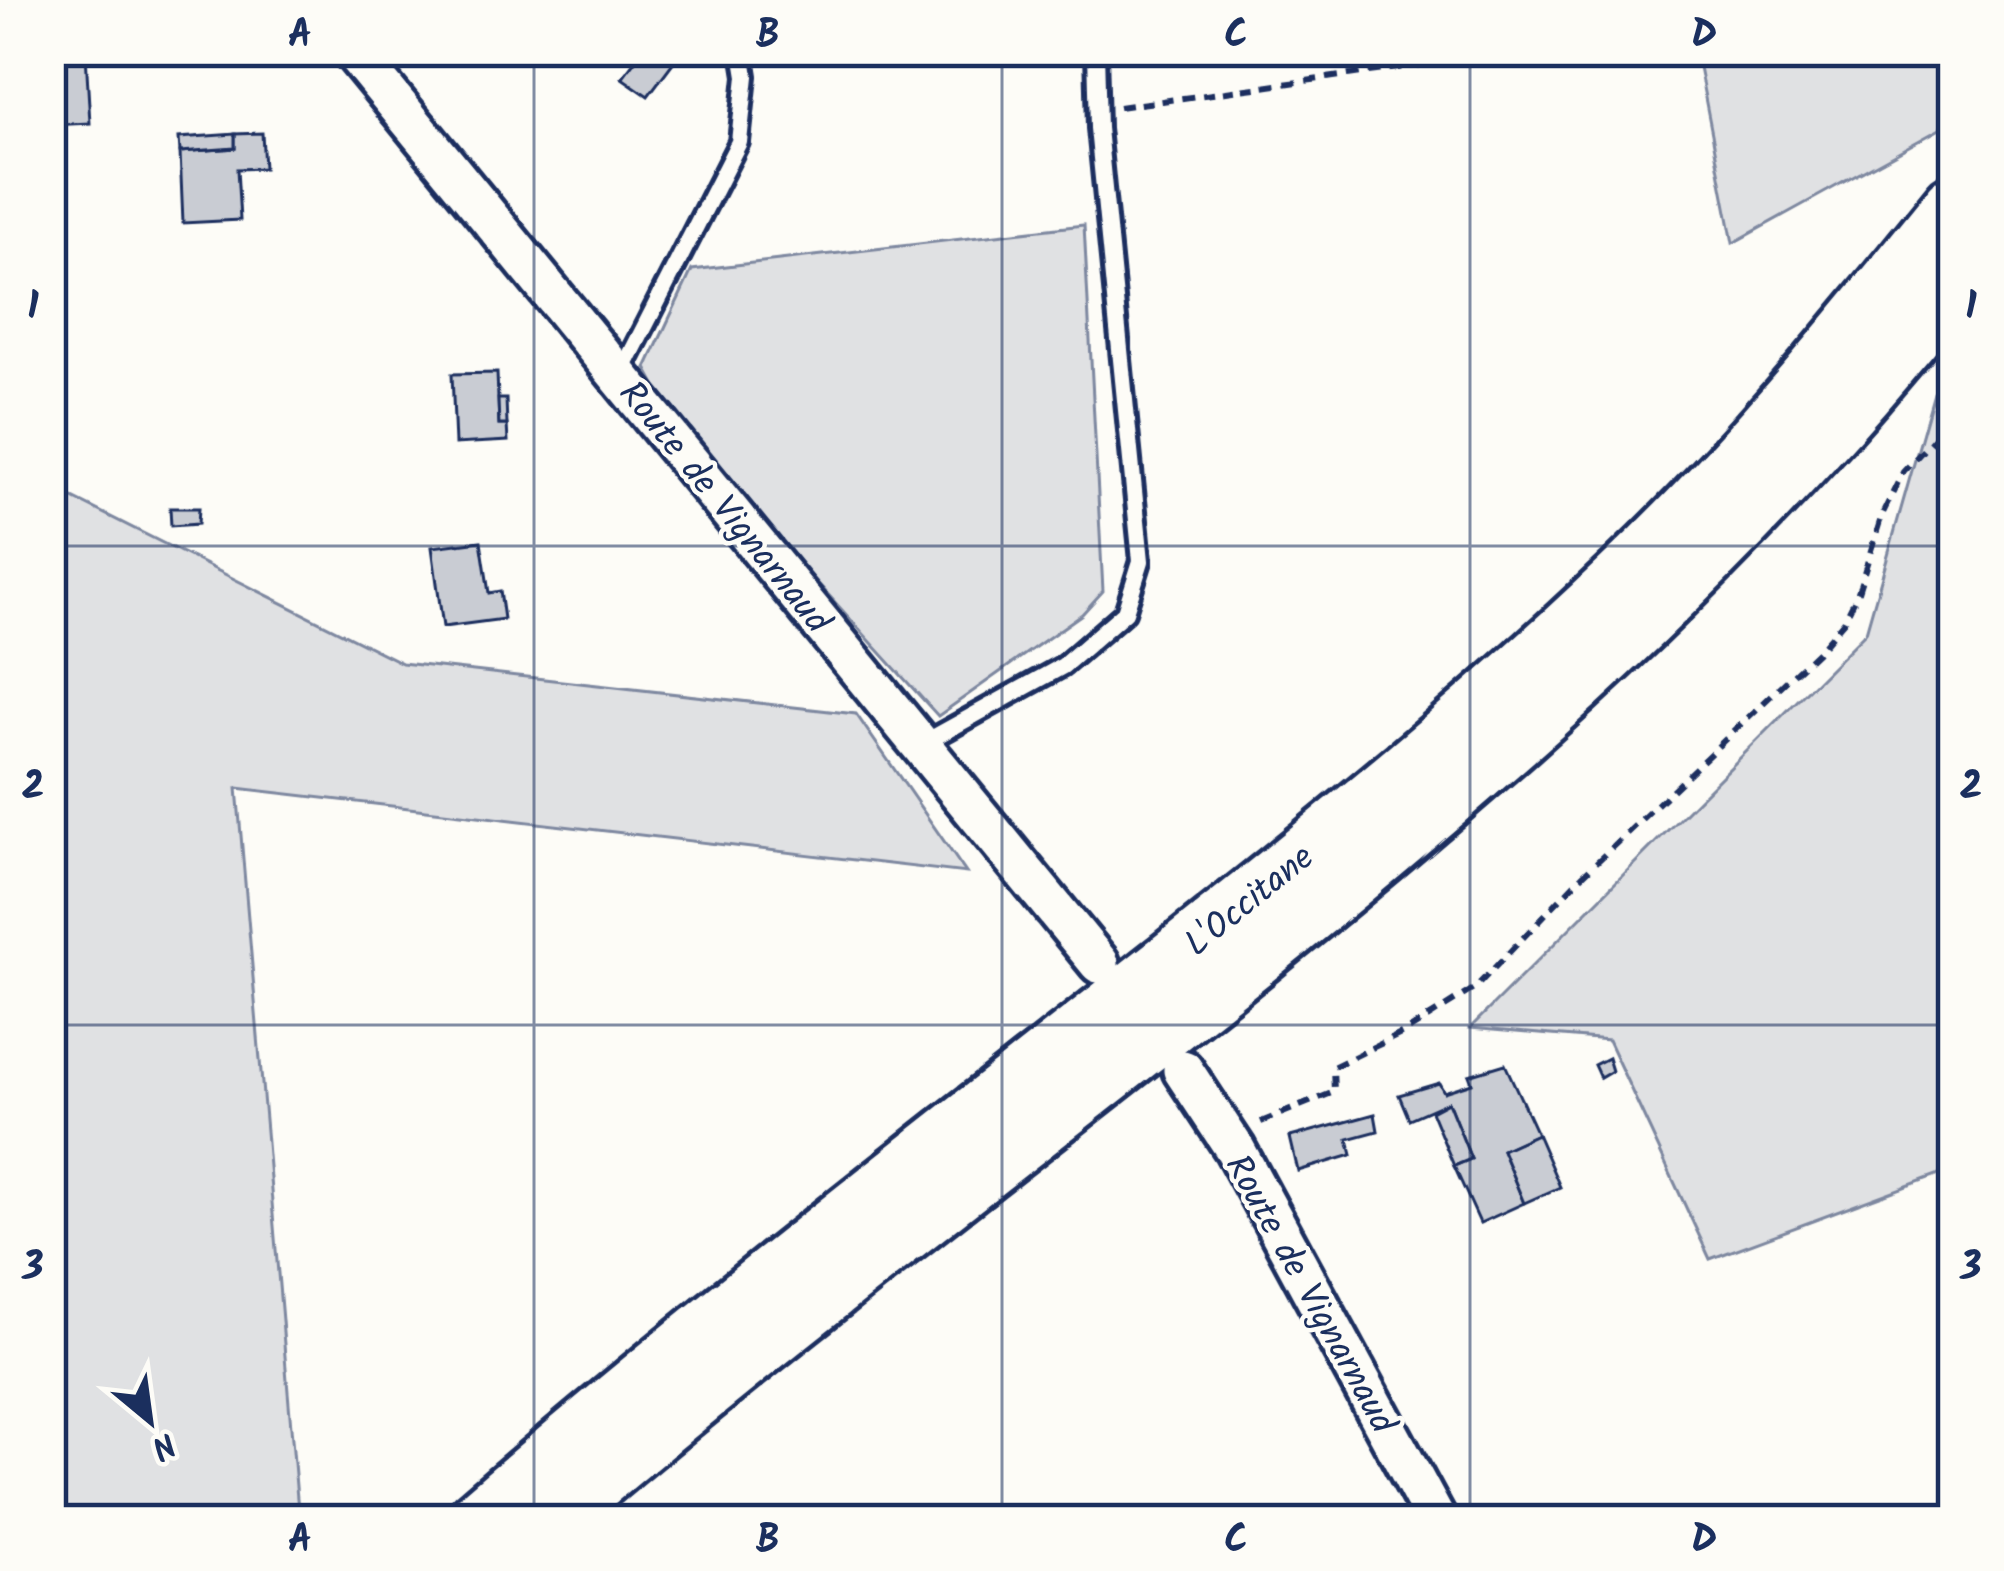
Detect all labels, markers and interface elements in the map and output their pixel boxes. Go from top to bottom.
text: A [288,6,312,68]
text: B [756,6,780,68]
text: C [1224,6,1248,68]
text: D [1691,6,1717,68]
text: 1 [27,278,39,340]
text: 1 [1965,278,1977,340]
street label: Route de Vignarnaud [603,369,844,648]
text: 2 [22,758,44,820]
text: 2 [1960,758,1982,820]
street label: L'Occitane [1173,831,1328,972]
street label: Route de Vignarnaud [1208,1144,1410,1446]
text: 3 [20,1238,44,1300]
text: 3 [1958,1238,1982,1300]
north arrow [90,1361,210,1481]
text: N [141,1416,185,1472]
text: A [288,1511,312,1571]
text: B [756,1511,780,1571]
text: C [1224,1511,1248,1571]
text: D [1691,1511,1717,1571]

